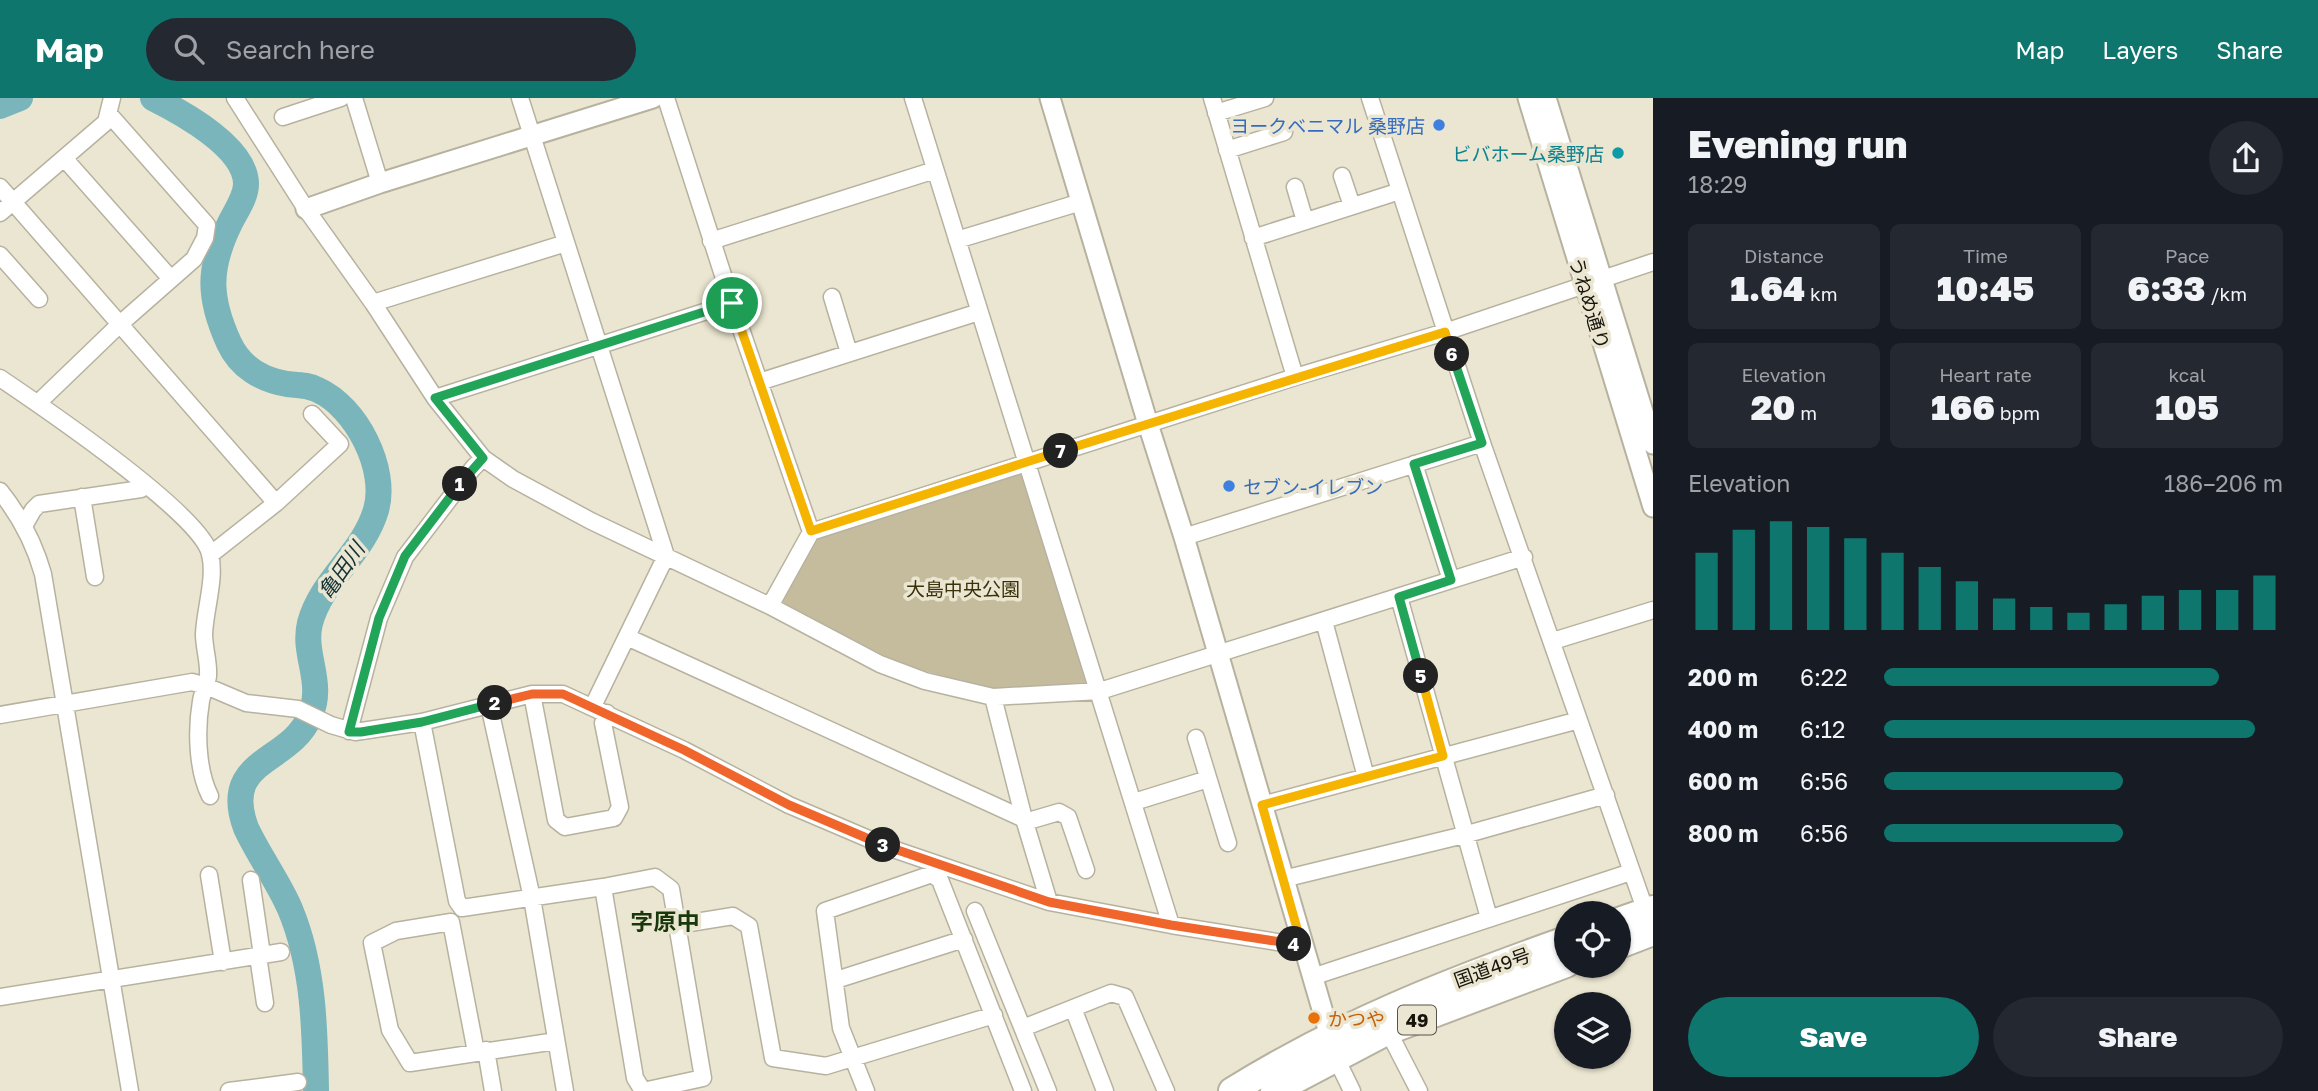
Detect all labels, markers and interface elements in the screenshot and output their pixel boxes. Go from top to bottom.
search box [146,18,636,81]
text: Map [35,30,104,69]
icon: search [170,30,208,68]
text: Search here [226,34,375,65]
text: Map [2015,35,2064,64]
text: Layers [2102,35,2178,64]
text: Share [2216,35,2283,64]
place label: ヨークベニマル 桑野店 [1230,114,1425,137]
marker: ヨークベニマル 桑野店 [1431,117,1447,133]
text: Evening run [1688,121,1907,166]
button: share [2209,121,2283,195]
place label: ビバホーム桑野店 [1453,142,1604,165]
marker: ビバホーム桑野店 [1610,145,1626,161]
text: 18:29 [1688,170,1747,198]
text: Distance [1744,244,1824,267]
text: Time [1963,244,2008,267]
text: Pace [2165,244,2209,267]
street label: うねめ通り [1565,254,1615,352]
text: 1.64 [1730,267,1805,309]
text: 10:45 [1937,267,2034,309]
text: 6:33 [2127,267,2206,309]
pin [702,273,762,333]
text: km [1805,282,1837,305]
text: /km [2206,282,2247,305]
icon: arrive [713,284,751,322]
pin: 6 [1434,336,1470,372]
text: 6 [1445,342,1458,365]
text: Elevation [1742,363,1826,386]
text: Heart rate [1939,363,2032,386]
text: kcal [2168,363,2206,386]
text: 20 [1751,386,1795,428]
text: 166 [1931,386,1995,428]
text: 105 [2155,386,2219,428]
text: m [1795,401,1817,424]
text: bpm [1995,401,2040,424]
pin: 7 [1044,434,1078,468]
text: 7 [1055,439,1066,462]
pin: 1 [442,466,477,502]
text: Elevation [1688,469,1790,497]
text: 186–206 m [2164,469,2283,497]
text: 1 [455,472,464,495]
place label: セブン-イレブン [1243,475,1383,498]
marker: セブン-イレブン [1221,478,1237,494]
water label: 亀田川 [312,535,371,603]
park label: 大島中央公園 [906,577,1020,600]
pin: 5 [1404,658,1438,694]
text: 200 m [1688,663,1758,691]
text: 6:22 [1800,663,1848,691]
text: 5 [1415,664,1426,687]
pin: 2 [477,686,512,720]
text: 2 [489,691,500,714]
text: 400 m [1688,715,1758,743]
text: 6:12 [1800,715,1845,743]
text: 600 m [1688,767,1758,795]
text: 6:56 [1800,767,1848,795]
text: 800 m [1688,819,1759,847]
text: 6:56 [1800,819,1848,847]
pin: 3 [866,828,900,862]
text: 3 [877,833,888,856]
map controls [1554,901,1631,1069]
button: locate [1554,901,1631,978]
district label: 字原中 [631,907,700,935]
pin: 4 [1276,926,1312,962]
text: 4 [1288,932,1299,955]
street label: 国道49号 [1450,942,1534,992]
button: layers [1554,992,1631,1069]
button: Save [1688,997,1979,1077]
button: Share [1993,997,2283,1077]
road number: 49 [1398,1006,1436,1035]
place label: かつや [1328,1007,1385,1030]
marker: かつや [1306,1010,1322,1026]

